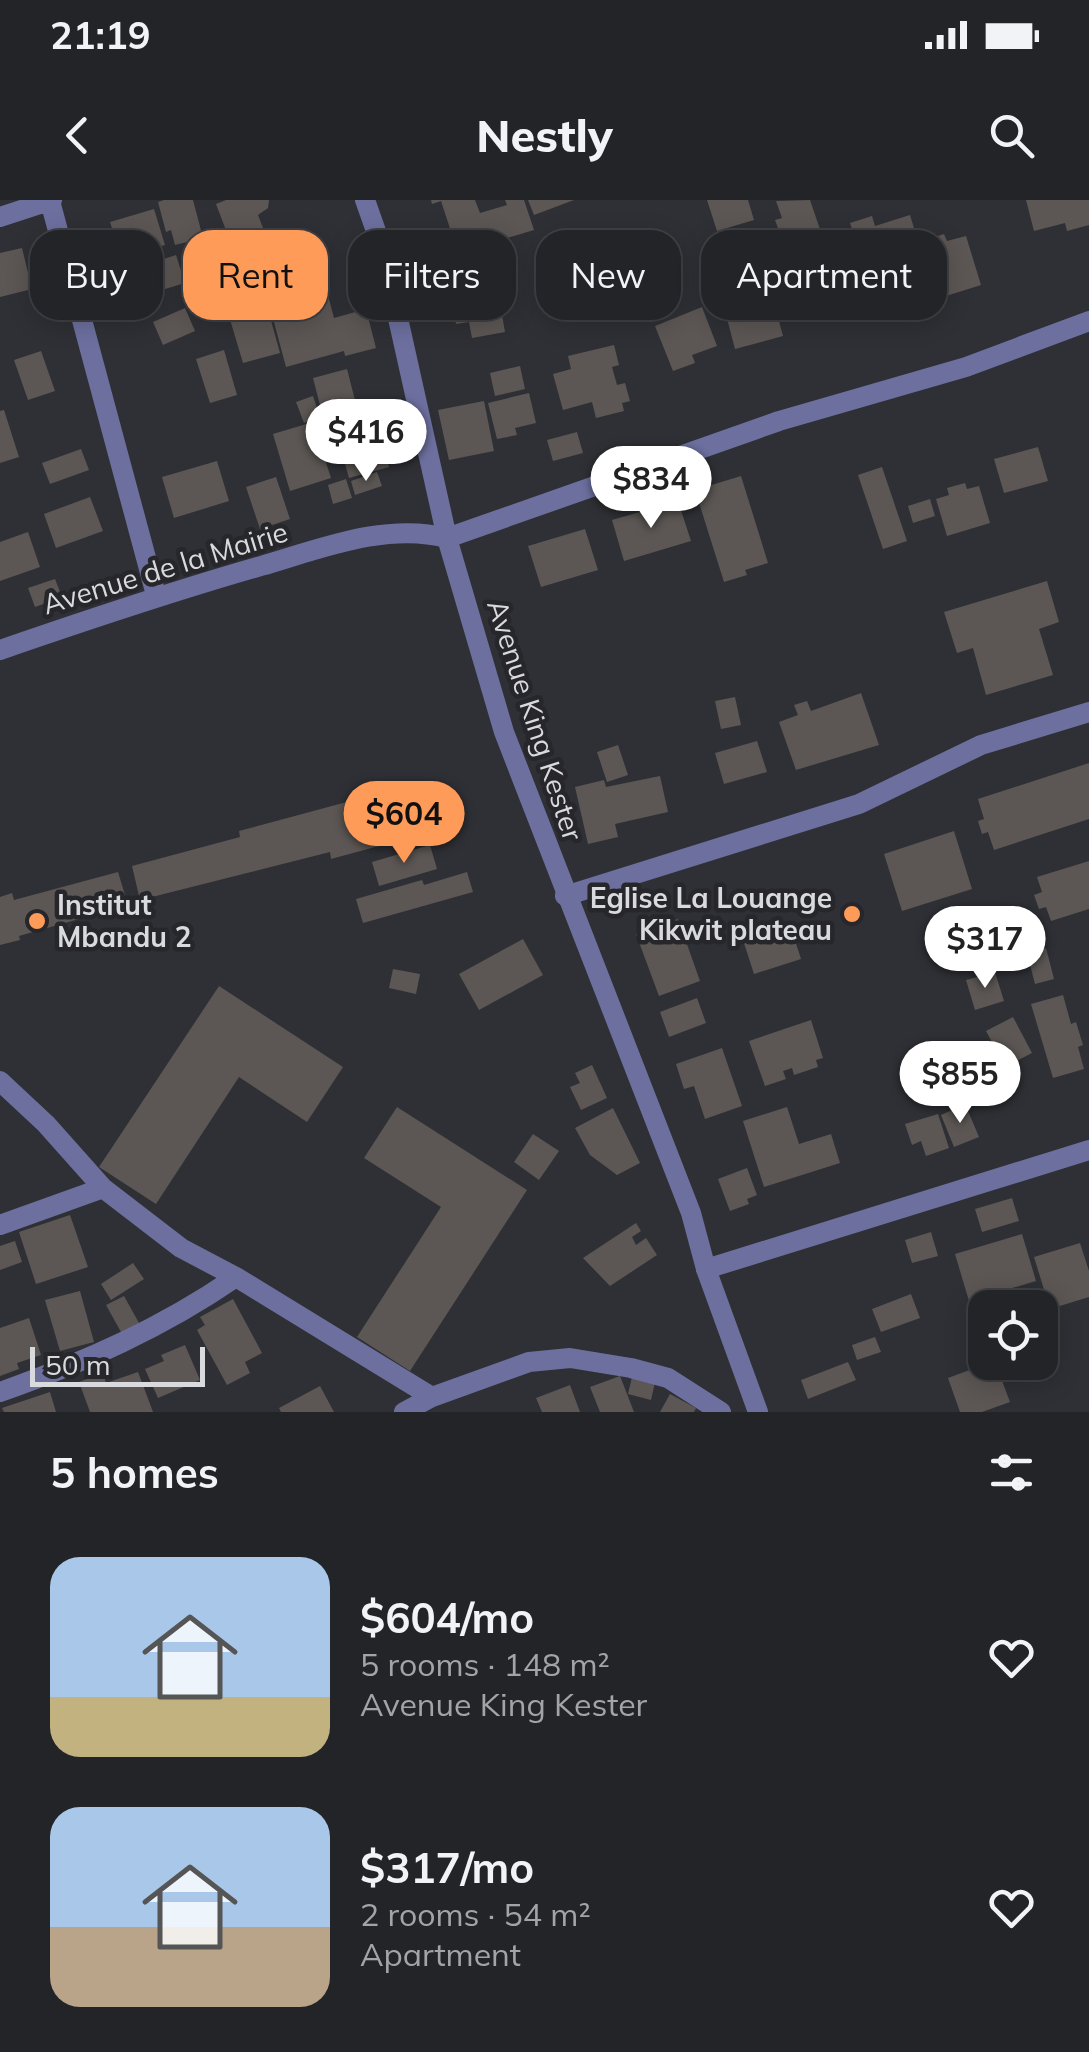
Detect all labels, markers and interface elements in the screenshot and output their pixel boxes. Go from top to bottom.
text: 21:19 [50,11,151,59]
text: Nestly [476,107,613,163]
icon: back [50,108,105,163]
icon: search [984,108,1039,163]
chip: Buy [30,230,163,320]
chip: Rent [183,230,328,320]
chip: Filters [348,230,516,320]
chip: New [536,230,681,320]
chip: Apartment [701,230,947,320]
pin: $416 [307,399,425,484]
text: $416 [328,411,404,451]
pin: $834 [592,446,710,531]
text: $834 [613,458,689,498]
street label: Avenue de la Mairie [38,514,292,621]
street label: Avenue King Kester [480,595,591,846]
pin: $604 [345,781,463,866]
text: $604 [366,793,442,833]
place label: Eglise La Louange Kikwit plateau [590,880,832,947]
place label: Institut Mbandu 2 [57,887,192,954]
marker: Eglise La Louange Kikwit plateau [841,903,863,925]
pin: $317 [926,906,1044,991]
marker: Institut Mbandu 2 [26,910,48,932]
text: $317 [947,918,1023,958]
pin: $855 [901,1041,1019,1126]
text: $855 [922,1053,998,1093]
map controls [968,1290,1058,1380]
button: locate [968,1290,1058,1380]
scale bar [30,1342,205,1386]
text: 50 m [45,1347,111,1382]
icon: filters [984,1445,1039,1500]
text: 5 homes [50,1446,219,1499]
text: $604/mo [360,1591,534,1644]
icon: home [130,1597,250,1717]
icon: heart [984,1630,1039,1685]
text: 5 rooms · 148 m² [360,1644,610,1684]
text: Avenue King Kester [360,1684,647,1724]
text: $317/mo [360,1841,534,1894]
icon: home [130,1847,250,1967]
icon: heart [984,1880,1039,1935]
text: 2 rooms · 54 m² [360,1894,591,1934]
text: Apartment [360,1934,521,1974]

